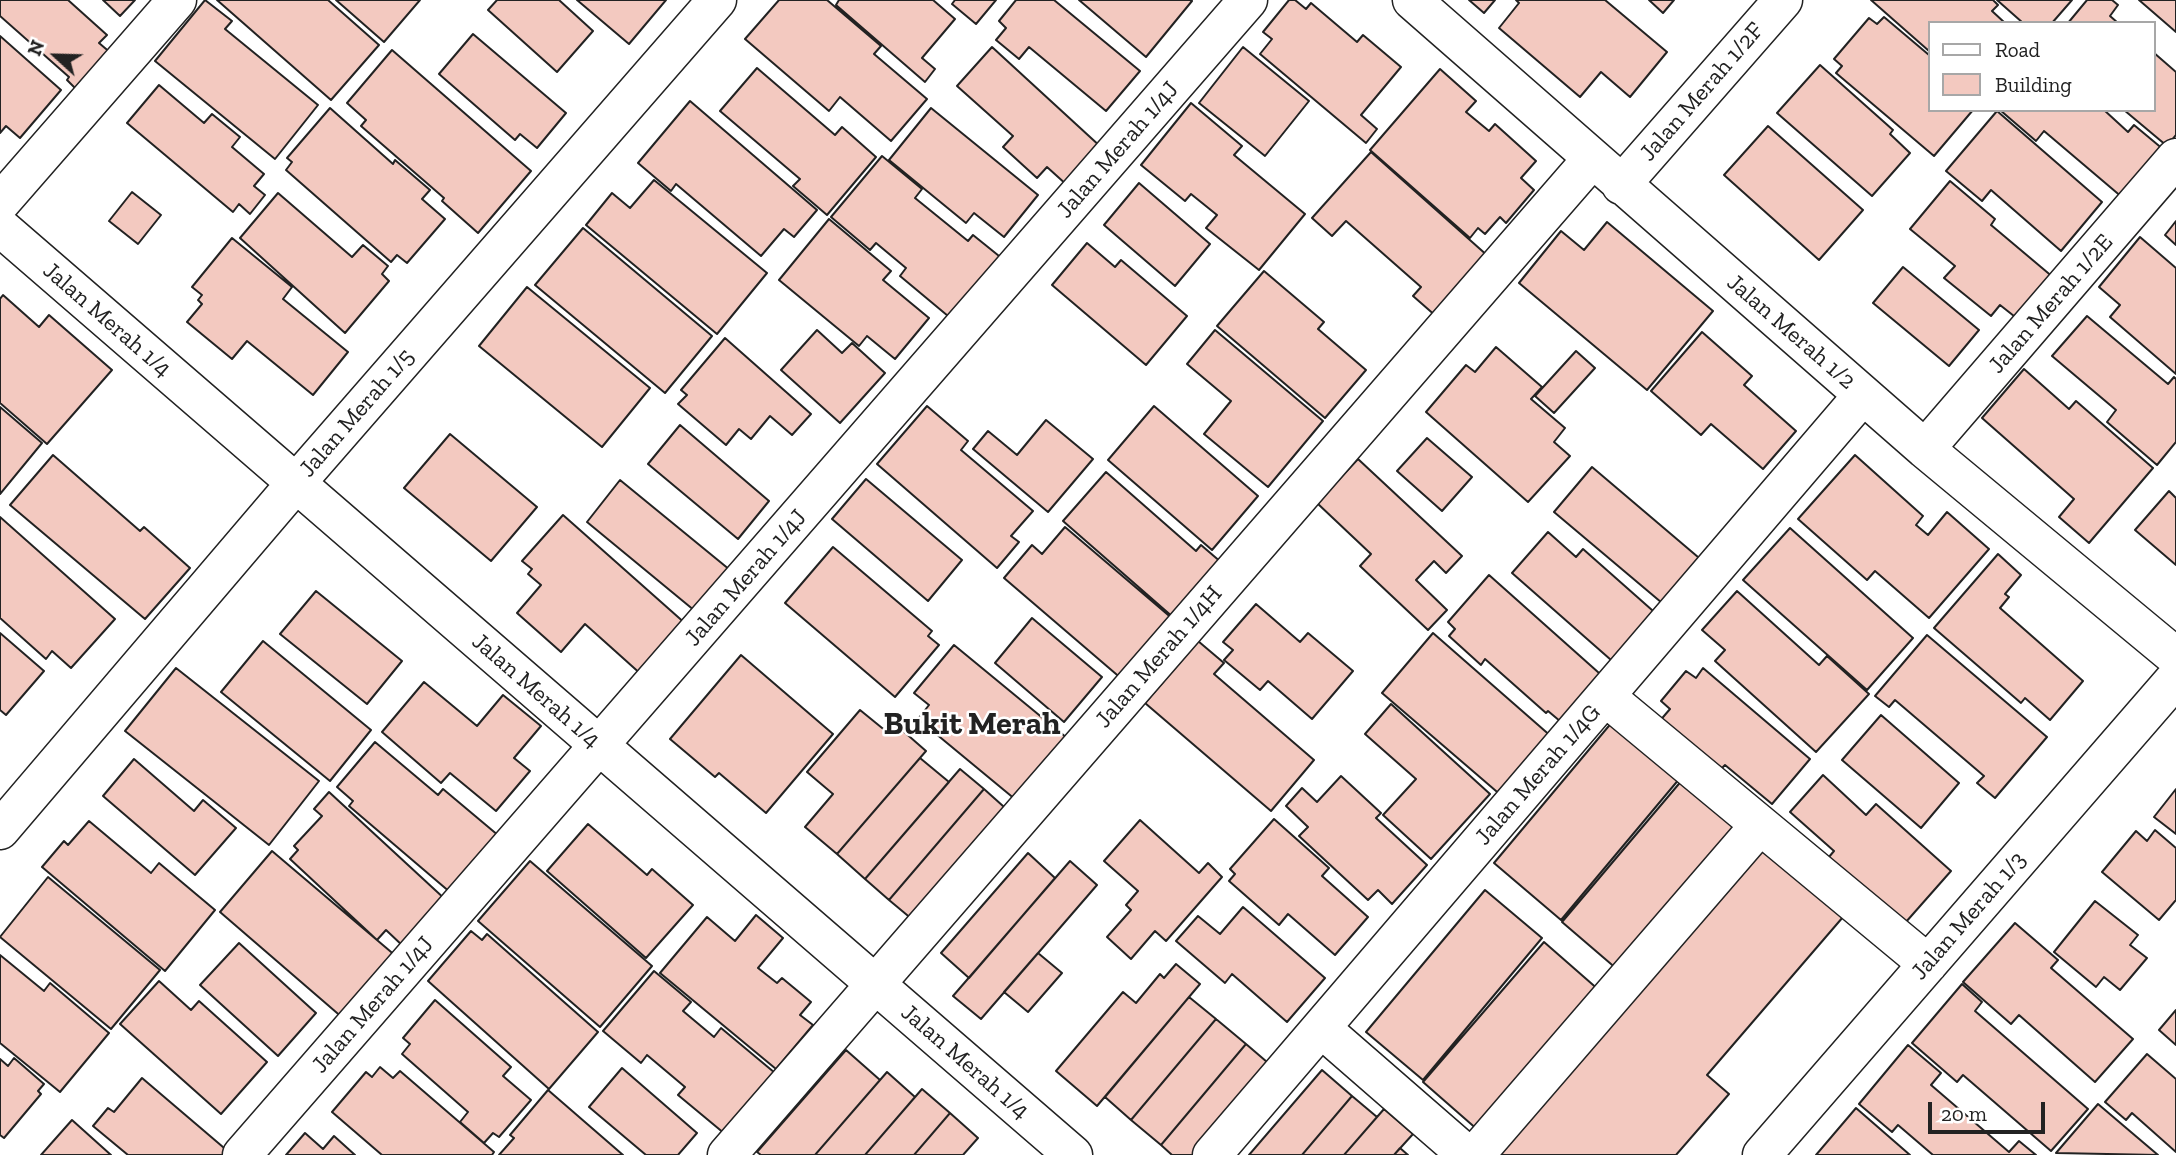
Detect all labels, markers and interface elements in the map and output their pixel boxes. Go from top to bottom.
street label: Jalan Merah 1/2F [1634,17,1770,167]
north arrow [21,21,91,91]
legend [1927,21,2155,112]
text: N [23,37,49,59]
text: Road [1995,37,2040,62]
text: Building [1995,72,2072,97]
street label: Jalan Merah 1/4J [1051,76,1185,224]
street label: Jalan Merah 1/2E [1983,228,2119,380]
street label: Jalan Merah 1/4 [37,256,177,384]
street label: Jalan Merah 1/2 [1721,268,1861,396]
street label: Jalan Merah 1/5 [293,343,421,483]
street label: Jalan Merah 1/4J [679,504,813,652]
street label: Jalan Merah 1/4H [1089,580,1229,734]
street label: Jalan Merah 1/4 [466,627,606,755]
street label: Jalan Merah 1/4G [1469,699,1607,851]
district label: Bukit Merah [883,706,1061,744]
street label: Jalan Merah 1/3 [1906,846,2032,986]
street label: Jalan Merah 1/4J [306,931,440,1079]
street label: Jalan Merah 1/4 [895,998,1035,1126]
scale bar [1931,1088,2048,1132]
text: 20 m [1941,1101,1987,1126]

